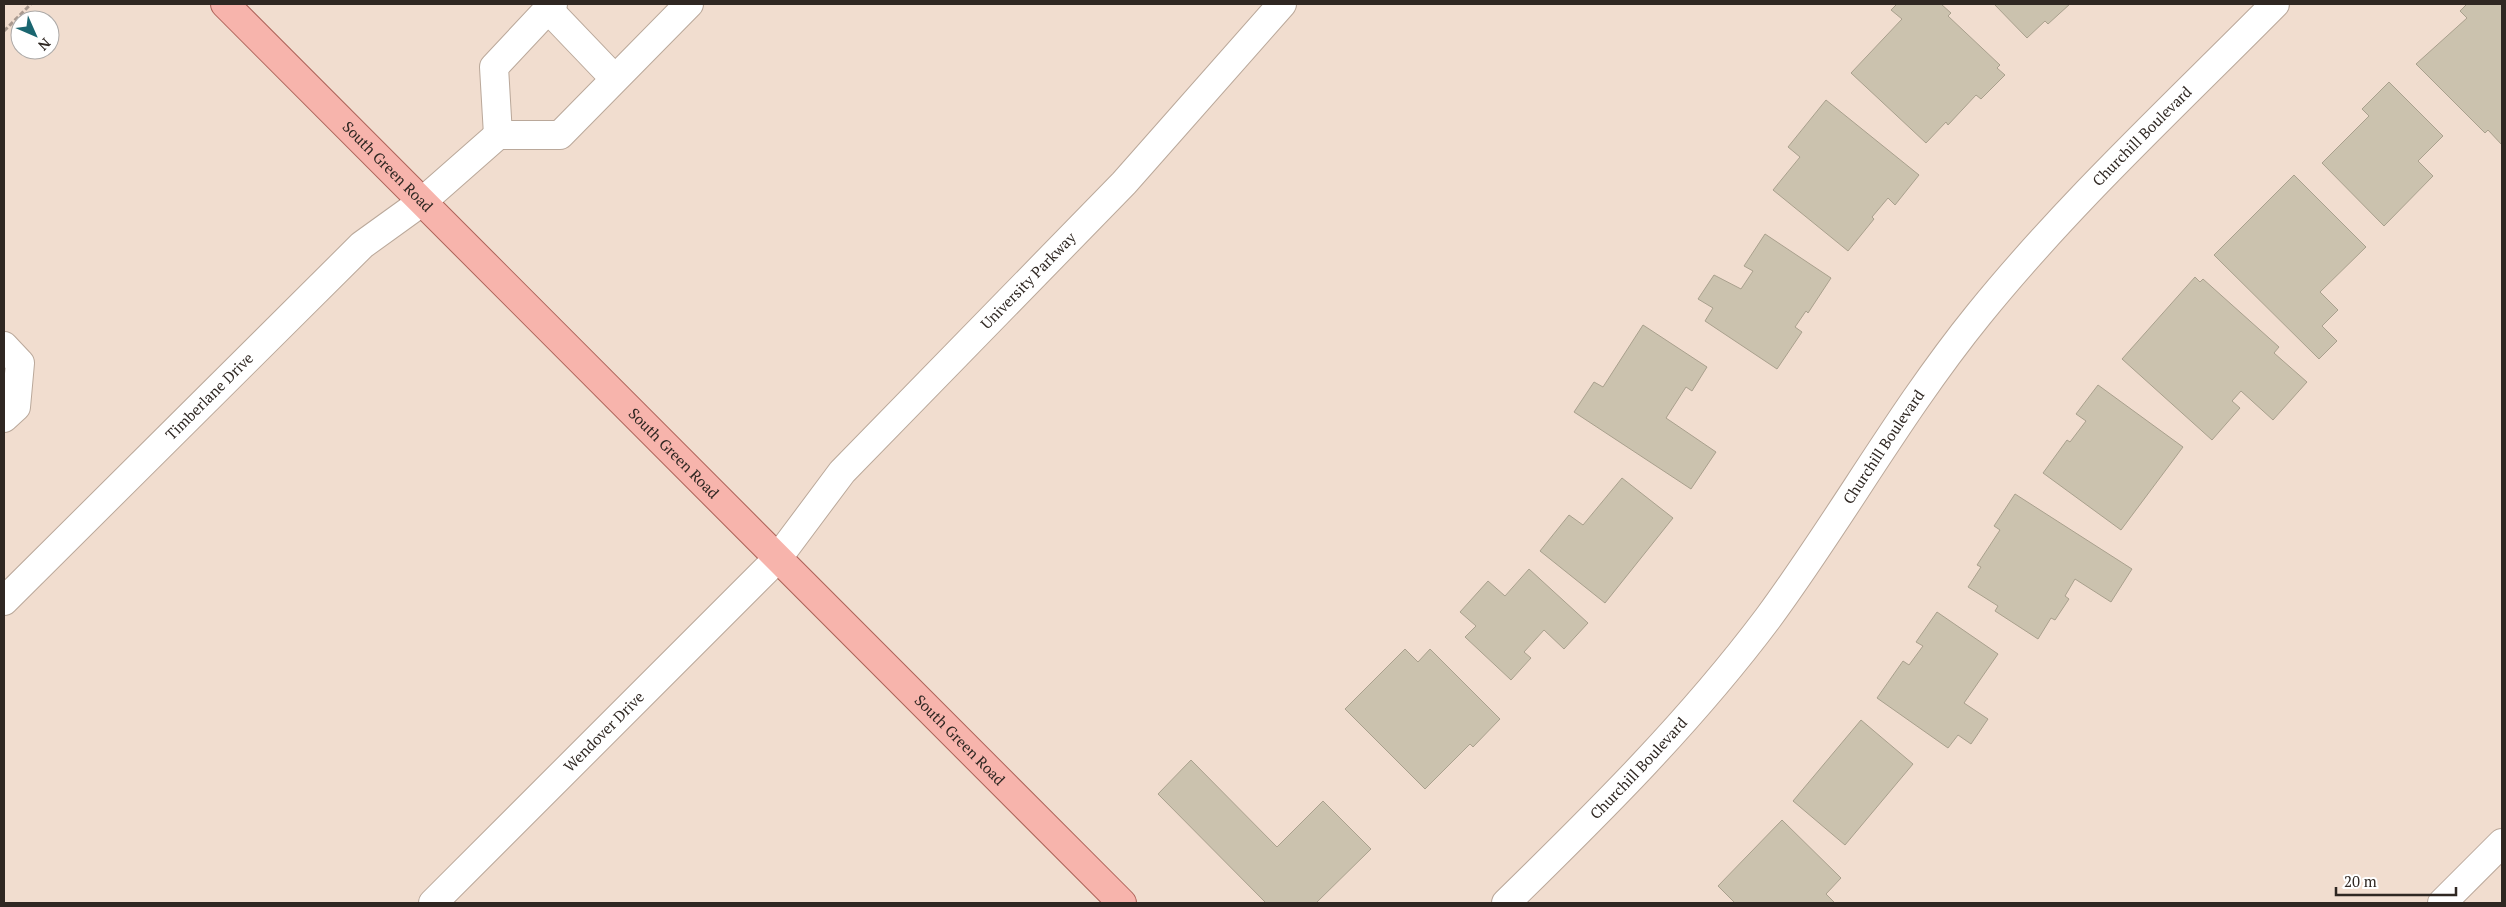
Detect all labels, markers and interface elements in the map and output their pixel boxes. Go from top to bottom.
north arrow [10,10,60,60]
text: N [34,34,55,55]
street label: Churchill Boulevard [2088,81,2196,190]
street label: South Green Road [339,116,438,216]
street label: University Parkway [976,227,1080,333]
street label: Timberlane Drive [161,348,257,444]
street label: Churchill Boulevard [1838,385,1928,507]
street label: South Green Road [625,403,724,502]
street label: Wendover Drive [559,687,648,776]
street label: South Green Road [911,690,1010,789]
street label: Churchill Boulevard [1585,713,1691,823]
scale bar [2336,864,2456,896]
text: 20 m [2344,871,2377,891]

